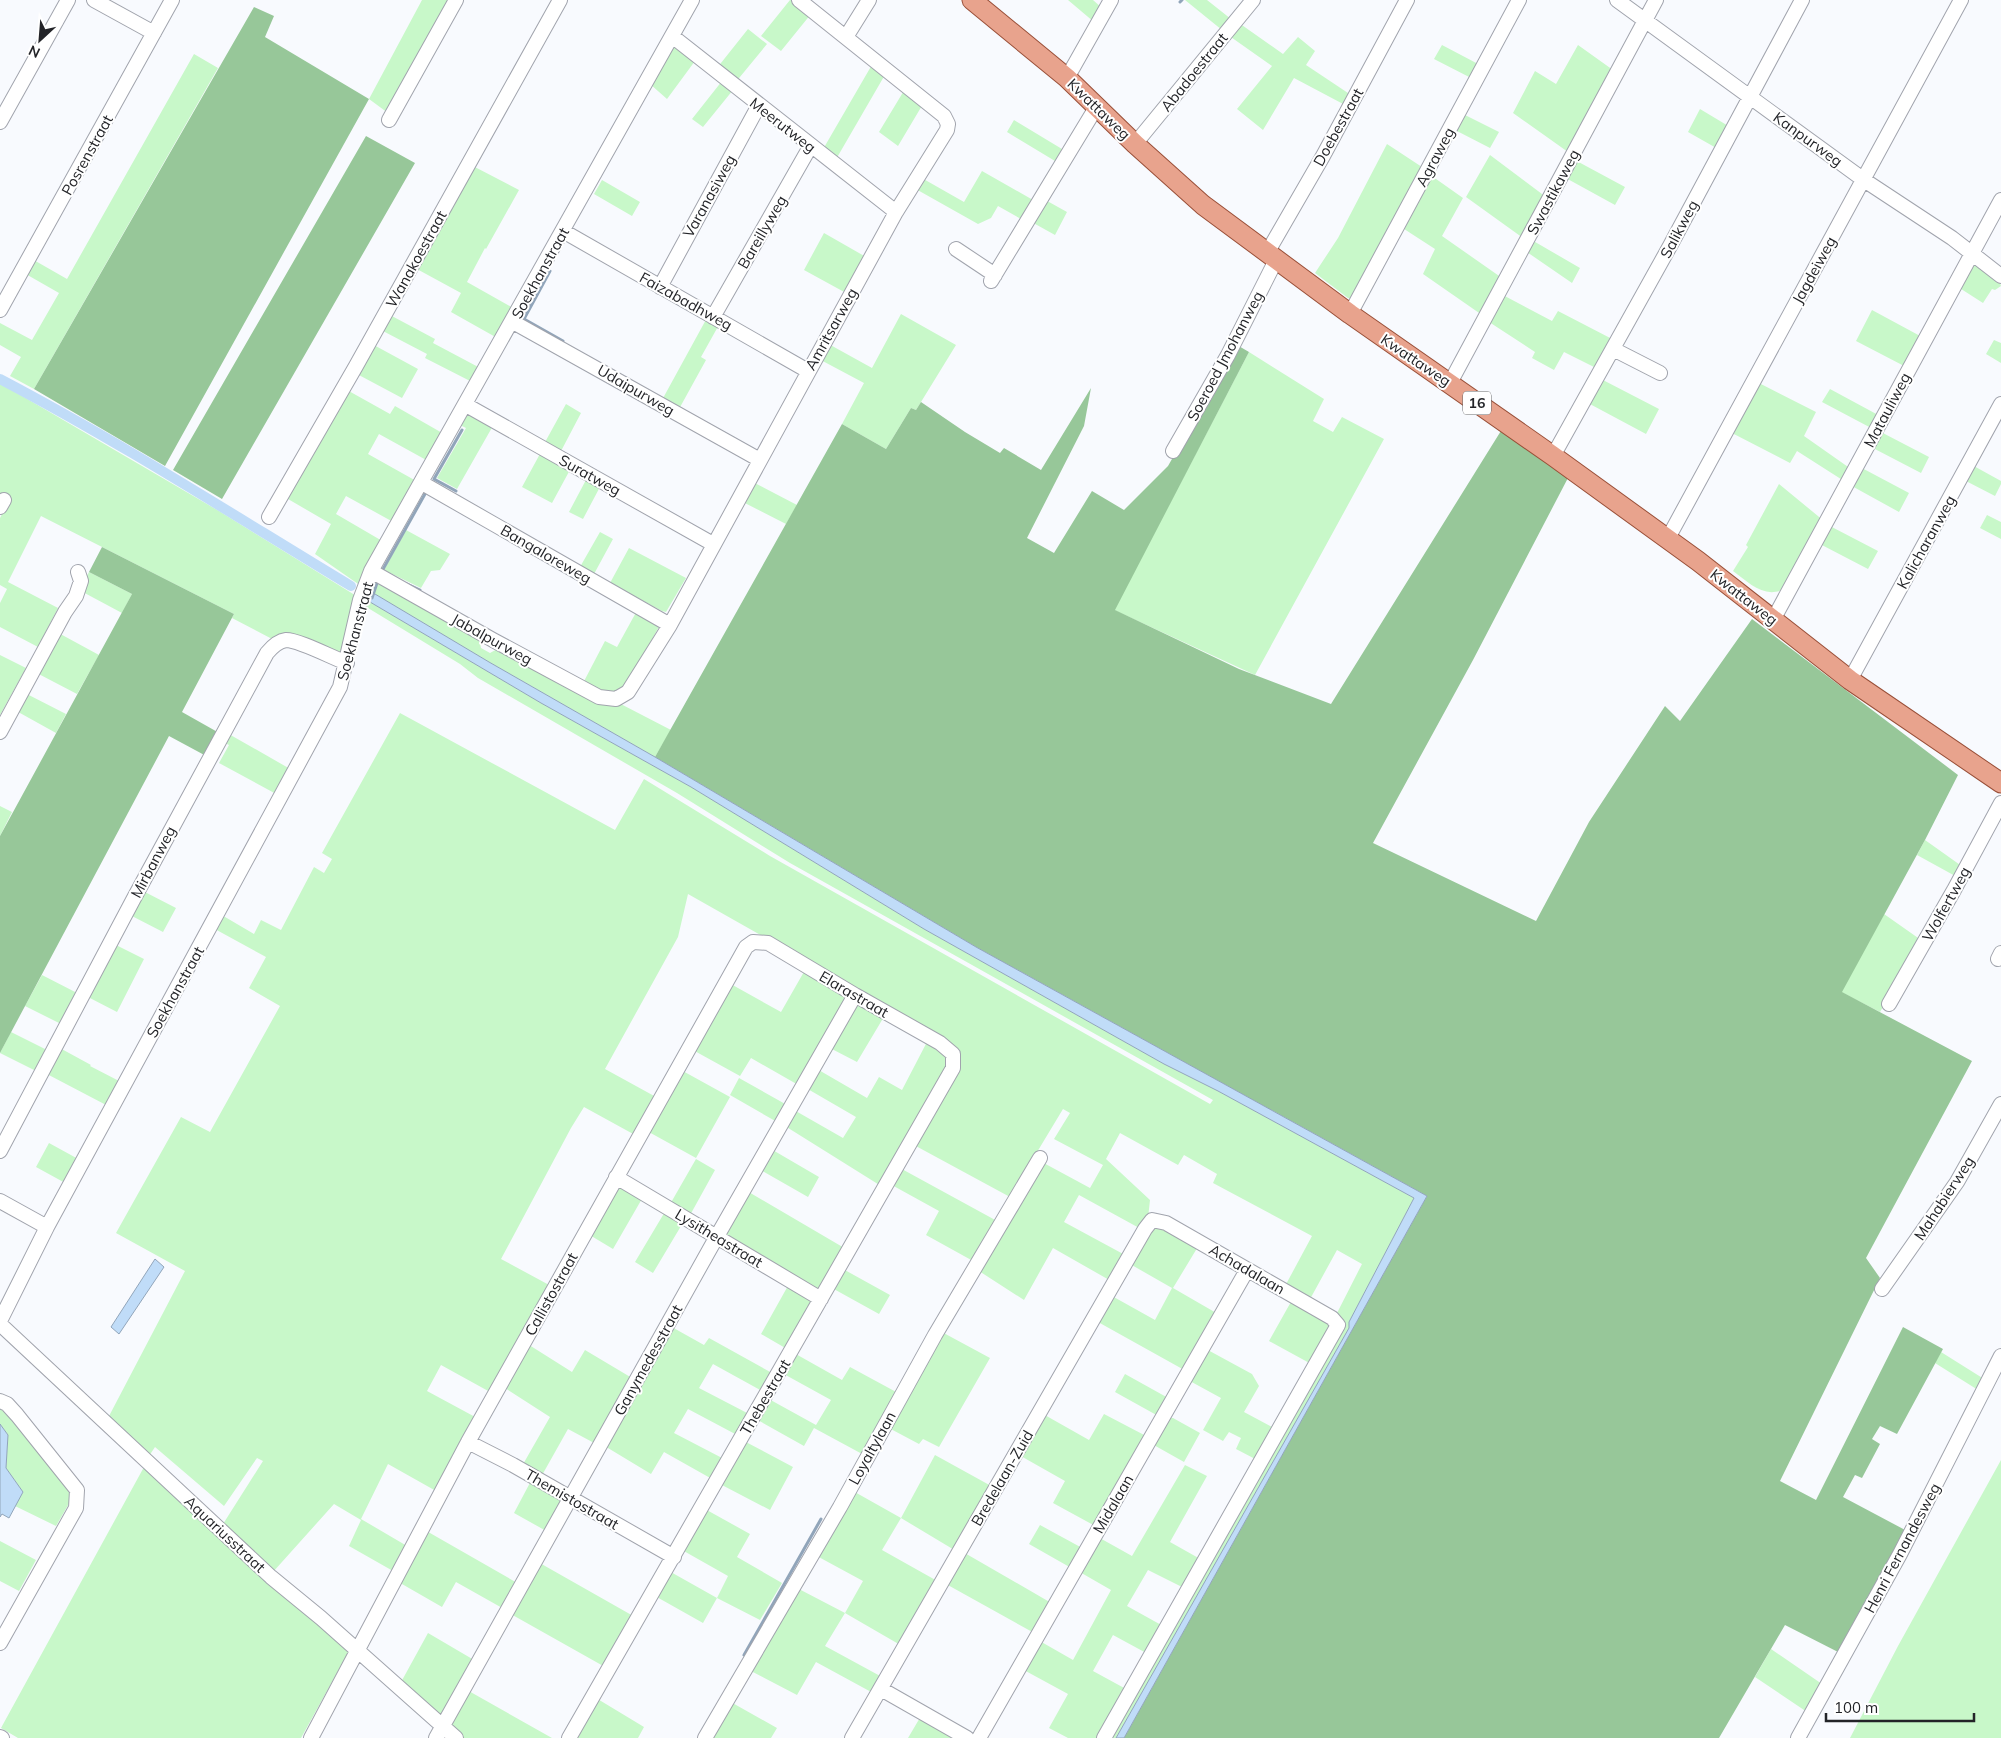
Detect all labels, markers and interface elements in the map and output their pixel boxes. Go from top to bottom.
north arrow [15,15,65,65]
street label: Abadoestraat [1156,29,1232,115]
text: N [26,41,43,62]
street label: Kwattaweg [1064,74,1134,144]
street label: Doebestraat [1309,85,1367,169]
street label: Meerutweg [746,93,820,157]
street label: Kanpurweg [1770,108,1846,170]
street label: Posrenstraat [57,111,117,199]
street label: Agraweg [1411,124,1459,190]
street label: Swastikaweg [1523,146,1583,238]
street label: Varanasiweg [678,151,740,241]
street label: Bareillyweg [733,192,791,272]
street label: Salikweg [1656,197,1702,261]
street label: Wanakoestraat [381,207,451,311]
street label: Soekhanstraat [507,224,573,322]
street label: Jagdeiweg [1788,233,1840,307]
street label: Faizabadhweg [636,268,736,334]
street label: Amritsarweg [801,285,861,373]
street label: Soeroed Jmohanweg [1183,288,1267,424]
street label: Kwattaweg [1377,330,1455,390]
street label: Udaipurweg [594,360,678,420]
street label: Matauliweg [1859,369,1915,451]
road number: 16 [1463,392,1491,414]
street label: Suratweg [556,450,624,500]
street label: Kalicharanweg [1892,492,1960,592]
street label: Bangaloreweg [497,520,595,588]
street label: Kwattaweg [1706,565,1782,629]
street label: Soekhanstraat [333,579,377,683]
street label: Jabalpurweg [448,609,536,669]
street label: Mirbanweg [126,823,180,901]
street label: Wolfertweg [1918,863,1974,945]
street label: Soekhanstraat [142,943,208,1041]
street label: Elarastraat [816,967,892,1021]
street label: Mahabierweg [1910,1152,1978,1244]
street label: Lysitheastraat [672,1204,766,1272]
street label: Achadalaan [1206,1240,1288,1298]
street label: Callistostraat [520,1249,582,1339]
street label: Ganymedesstraat [610,1301,686,1419]
street label: Thebestraat [736,1356,794,1438]
street label: Loyaltylaan [844,1408,900,1488]
street label: Bredelaan-Zuid [967,1427,1037,1529]
street label: Themistostraat [522,1464,622,1534]
street label: Midalaan [1089,1471,1137,1537]
street label: Henri Fernandesweg [1860,1480,1944,1616]
street label: Aquariusstraat [181,1492,269,1576]
scale bar [1826,1690,1974,1722]
text: 100 m [1834,1698,1878,1717]

